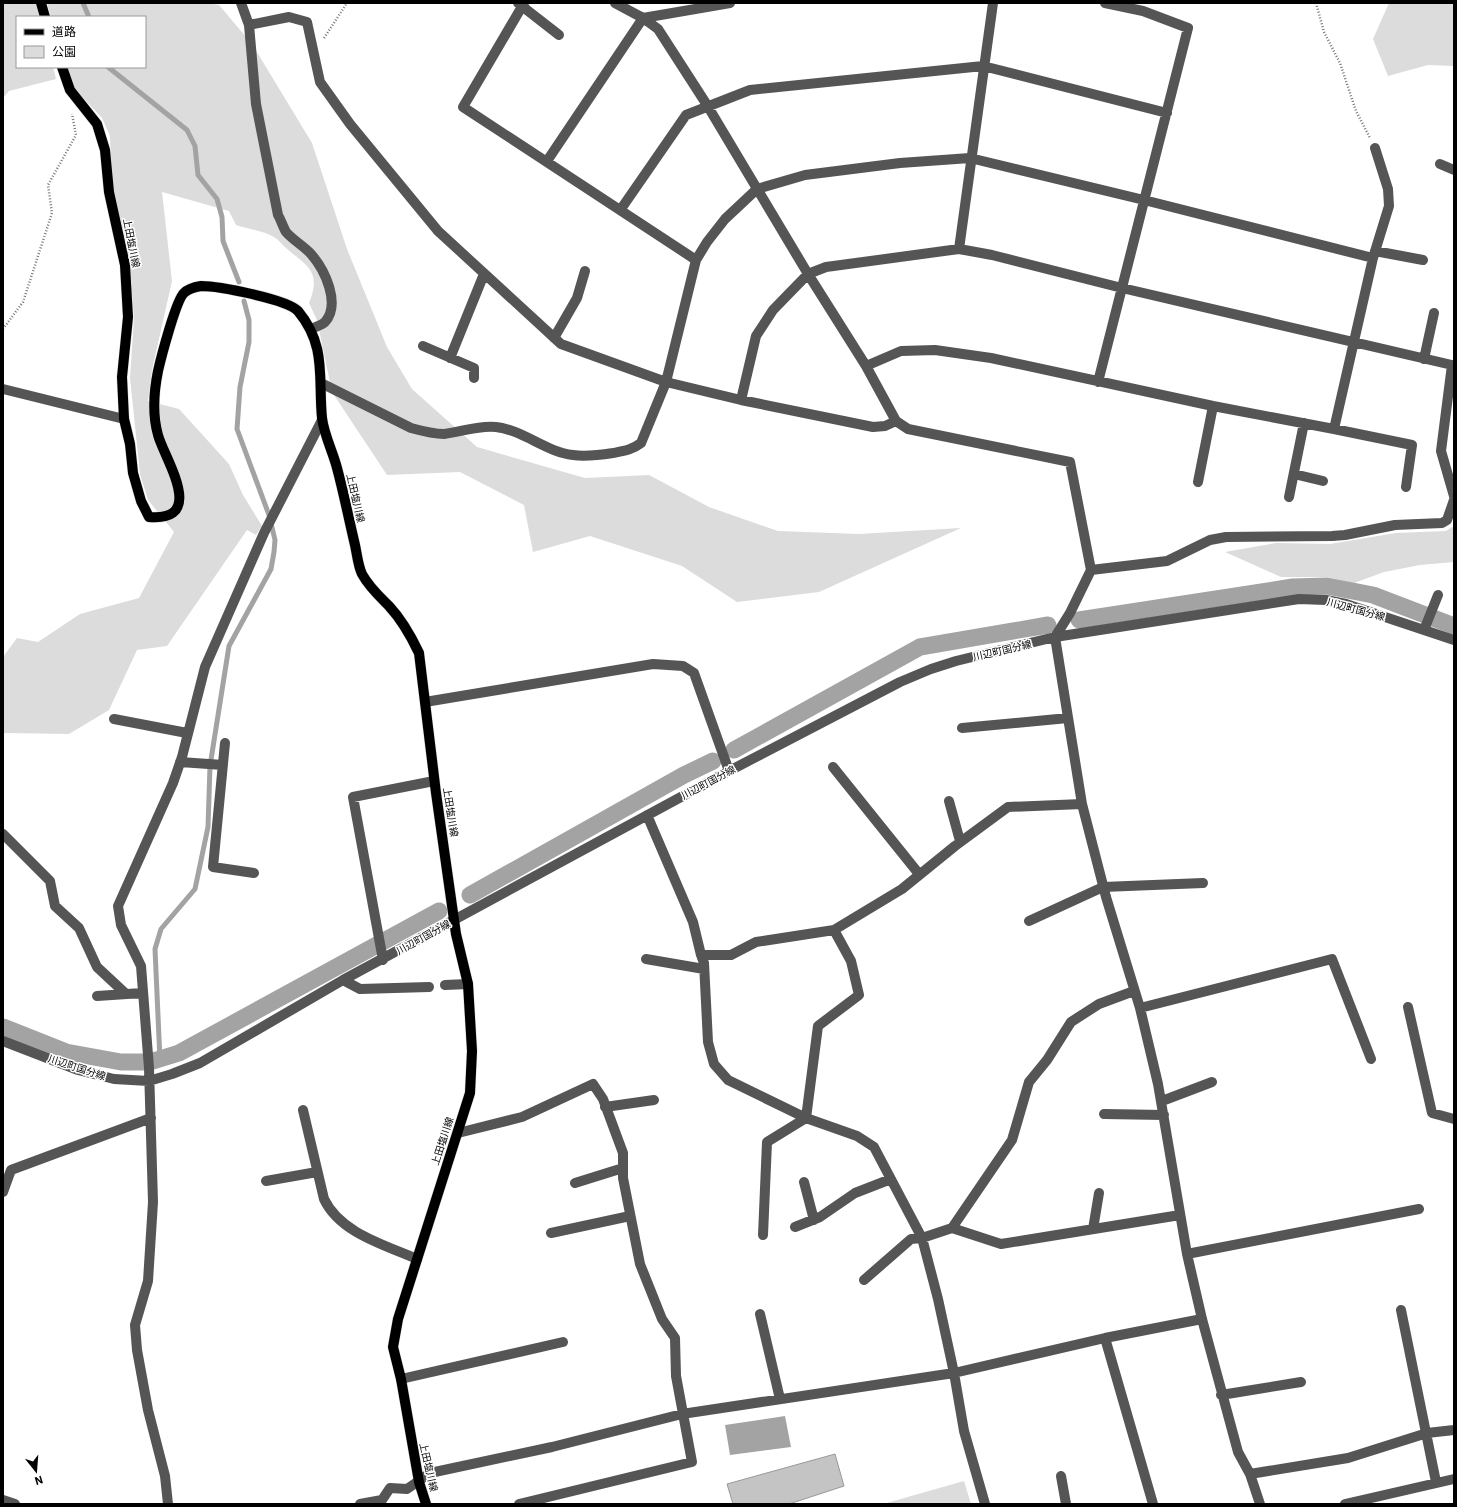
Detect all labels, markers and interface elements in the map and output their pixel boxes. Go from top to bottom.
legend [16,16,146,68]
text: 道路 [52,24,76,39]
text: 公園 [52,44,76,59]
street label: 上田塩川線 [120,217,143,269]
street label: 上田塩川線 [344,472,367,524]
street label: 川辺町国分線 [1325,595,1387,624]
street label: 川辺町国分線 [971,637,1033,664]
street label: 川辺町国分線 [679,763,738,802]
street label: 上田塩川線 [440,786,461,838]
street label: 川辺町国分線 [394,917,453,958]
street label: 川辺町国分線 [46,1052,107,1083]
street label: 上田塩川線 [429,1115,456,1167]
street label: 上田塩川線 [417,1441,440,1493]
north arrow [16,1451,56,1491]
text: N [33,1473,45,1488]

